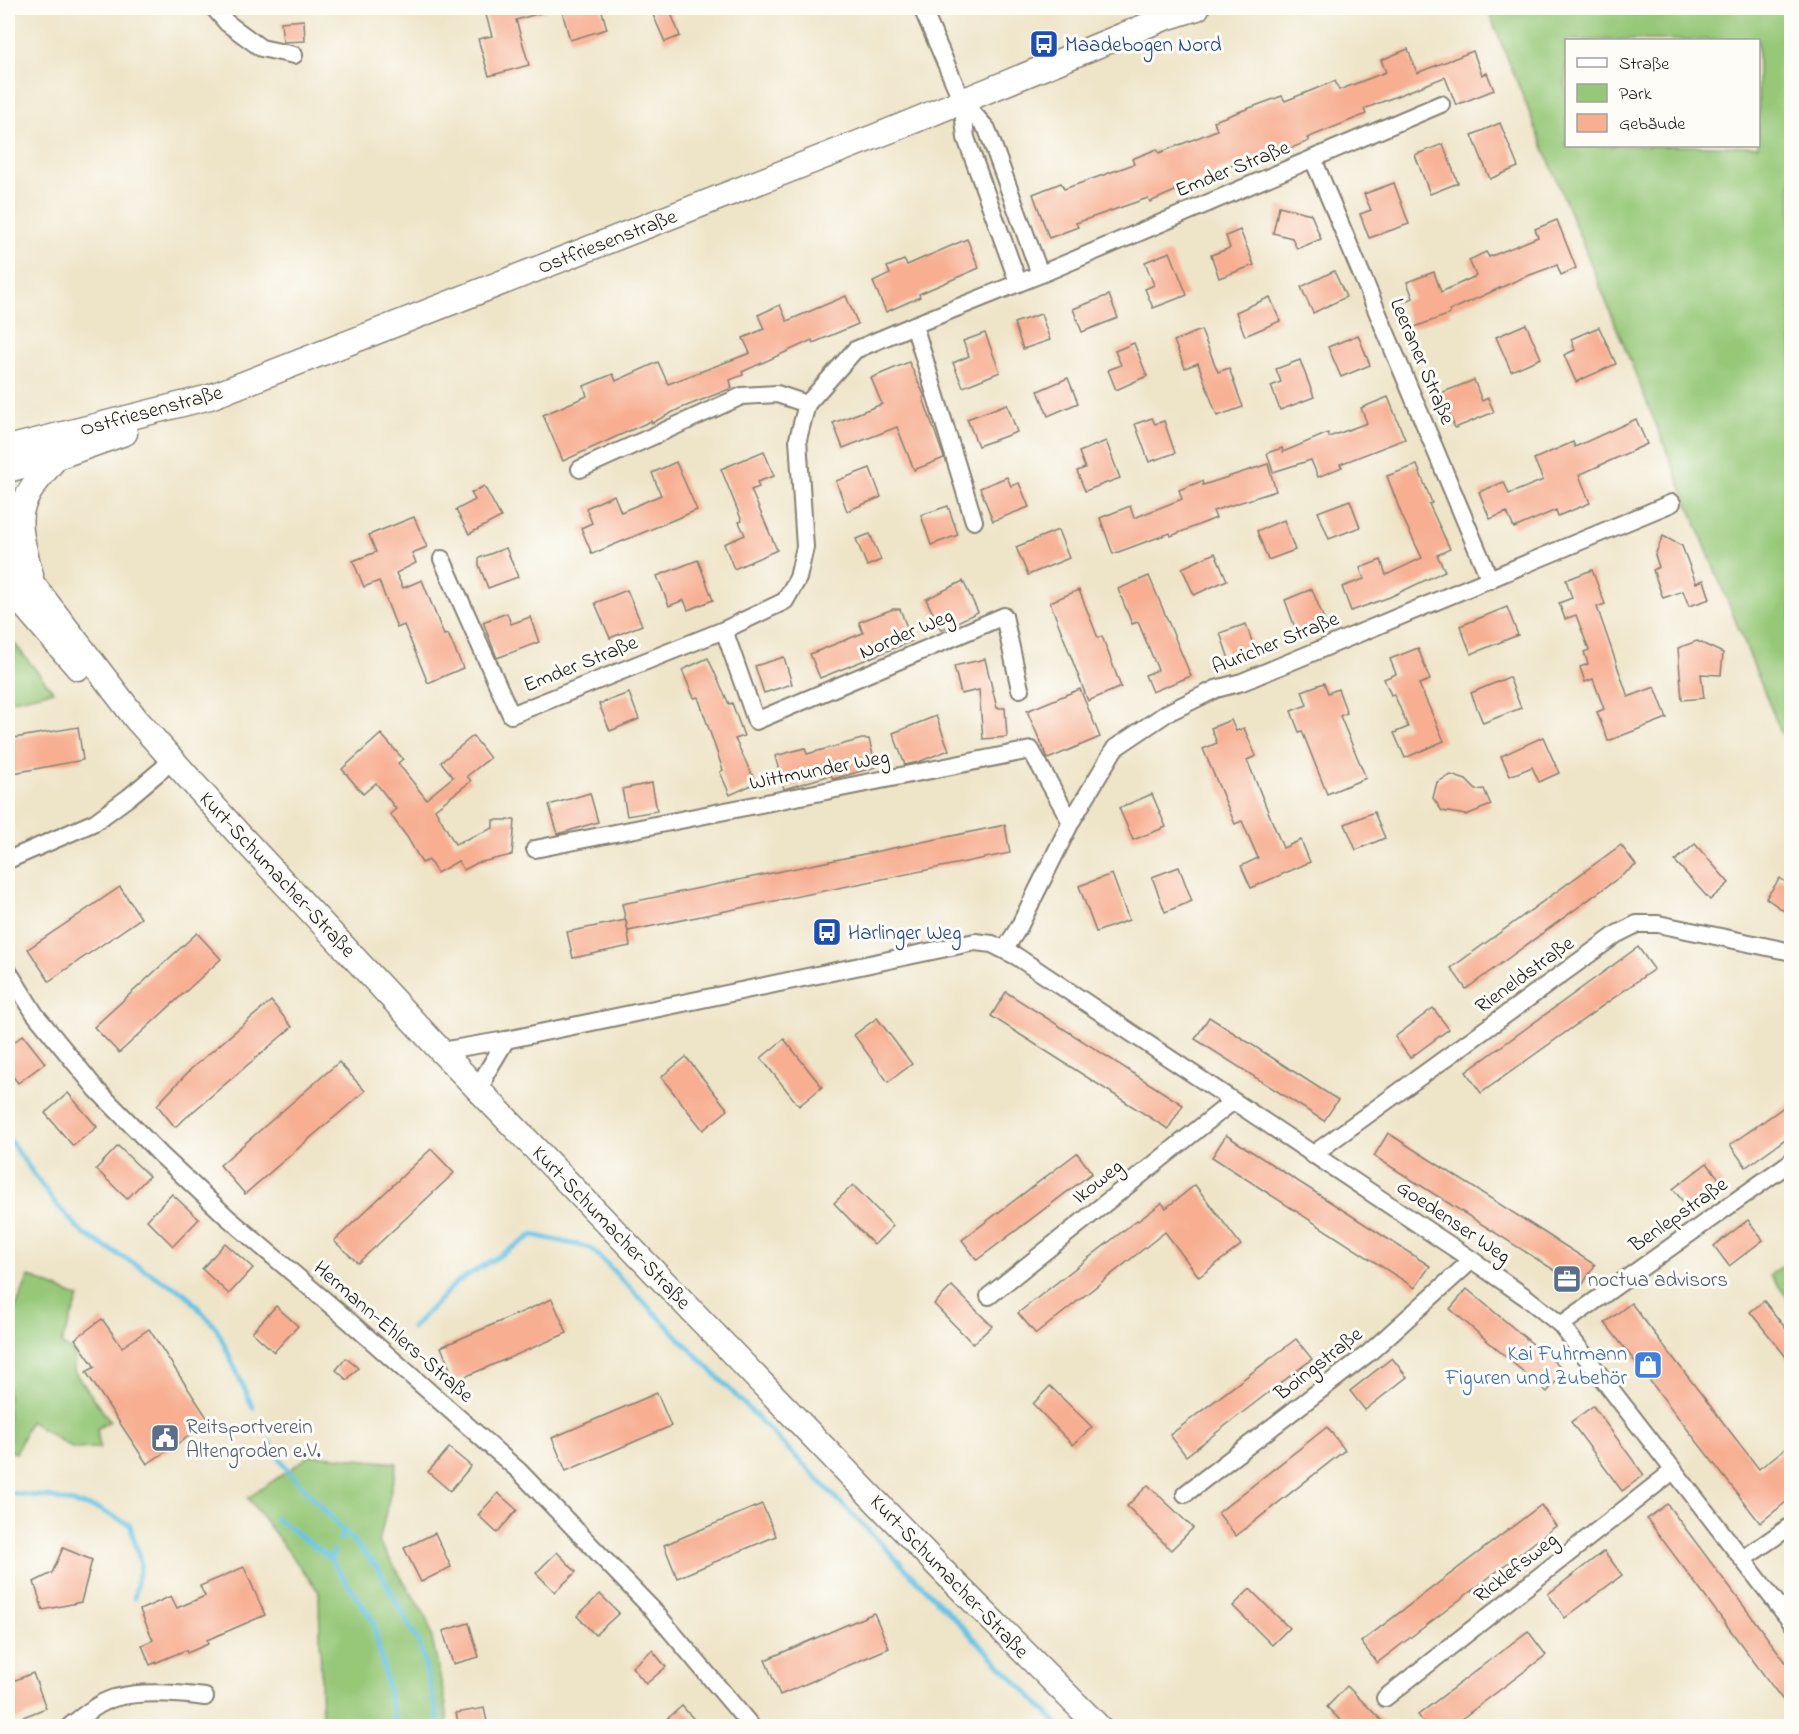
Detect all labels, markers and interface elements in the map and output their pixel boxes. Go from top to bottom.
bus stop icon: Maadebogen Nord [1028,28,1060,60]
place label: Maadebogen Nord [1065,31,1222,63]
legend [1565,39,1760,147]
text: Straße [1619,52,1670,78]
text: Park [1619,82,1652,108]
text: Gebäude [1619,112,1686,138]
street label: Emder Straße [1171,133,1295,206]
street label: Ostfriesenstraße [534,202,682,283]
street label: Leeraner Straße [1381,294,1462,430]
street label: Ostfriesenstraße [77,378,227,445]
street label: Norder Weg [855,602,959,670]
street label: Auricher Straße [1208,605,1344,683]
street label: Emder Straße [519,628,643,701]
street label: Wittmunder Weg [747,743,892,801]
street label: Kurt-Schumacher-Straße [191,785,362,966]
bus stop icon: Harlinger Weg [811,916,843,948]
place label: Harlinger Weg [848,919,961,951]
street label: Rieneldstraße [1469,929,1581,1022]
street label: Kurt-Schumacher-Straße [524,1140,697,1318]
street label: Ikoweg [1066,1153,1131,1214]
street label: Benlepstraße [1623,1170,1735,1261]
street label: Goedenser Weg [1389,1173,1516,1274]
street label: Hermann-Ehlers-Straße [306,1254,480,1411]
office icon: noctua advisors [1551,1263,1583,1295]
place label: noctua advisors [1588,1266,1728,1296]
street label: Boingstraße [1268,1320,1371,1411]
place label: Kai Fuhrmann Figuren und Zubehör [1445,1340,1627,1396]
shop icon: Kai Fuhrmann Figuren und Zubehör [1632,1349,1664,1381]
place label: Reitsportverein Altengroden e.V. [186,1413,321,1469]
public building icon: Reitsportverein Altengroden e.V. [149,1422,181,1454]
street label: Kurt-Schumacher-Straße [862,1489,1035,1667]
street label: Ricklefsweg [1468,1526,1566,1613]

